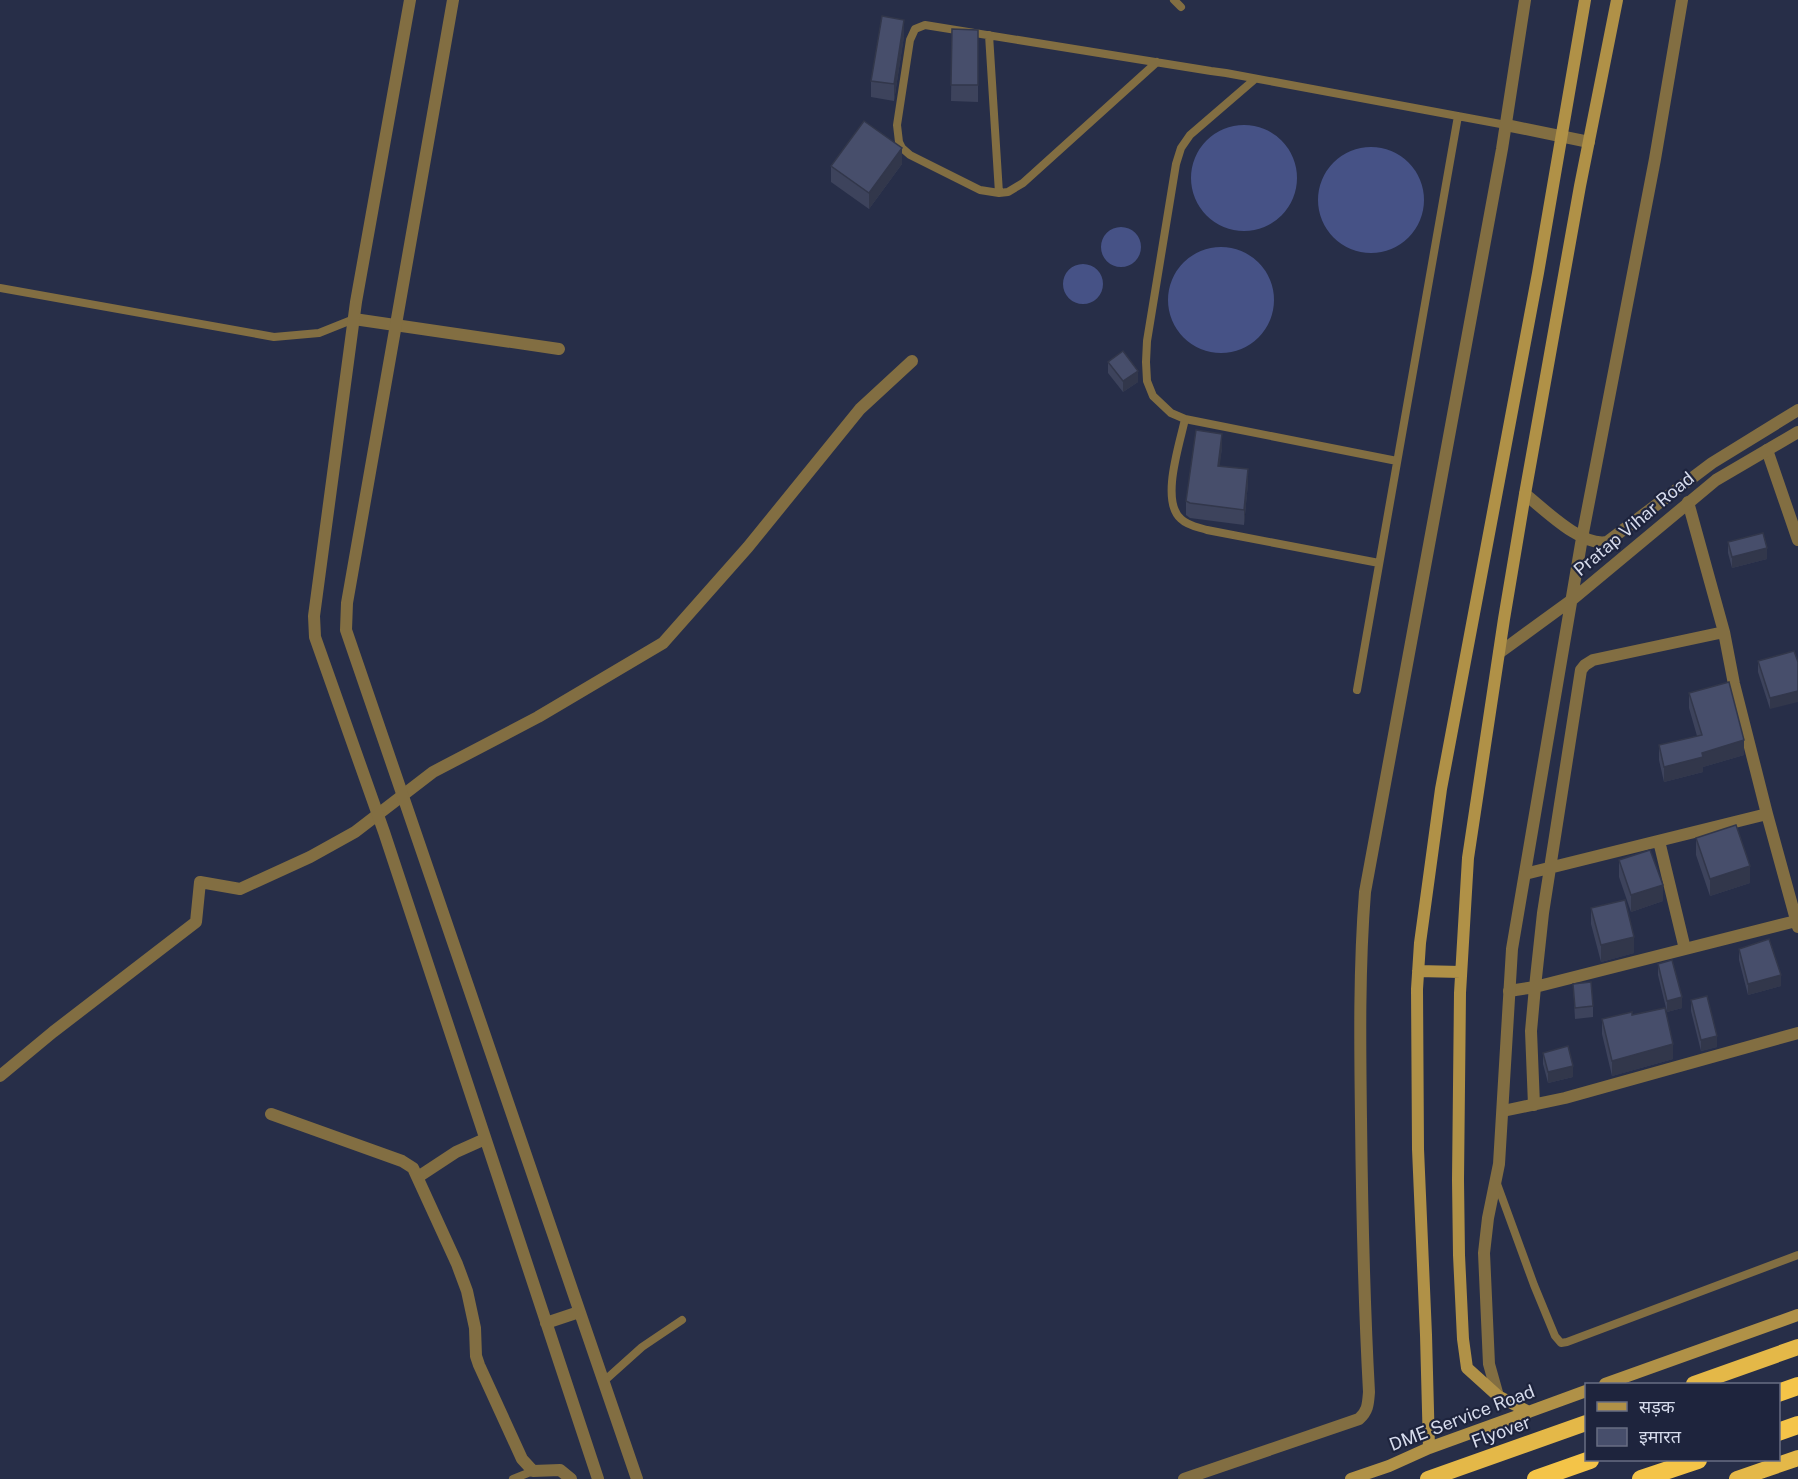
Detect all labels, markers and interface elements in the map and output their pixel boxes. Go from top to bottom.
street label: Pratap Vihar Road [1569,467,1698,580]
street label: DME Service Road [1386,1380,1537,1455]
legend [1585,1383,1780,1461]
text: सड़क [1639,1396,1676,1417]
street label: Flyover [1468,1411,1533,1452]
text: इमारत [1639,1426,1682,1447]

